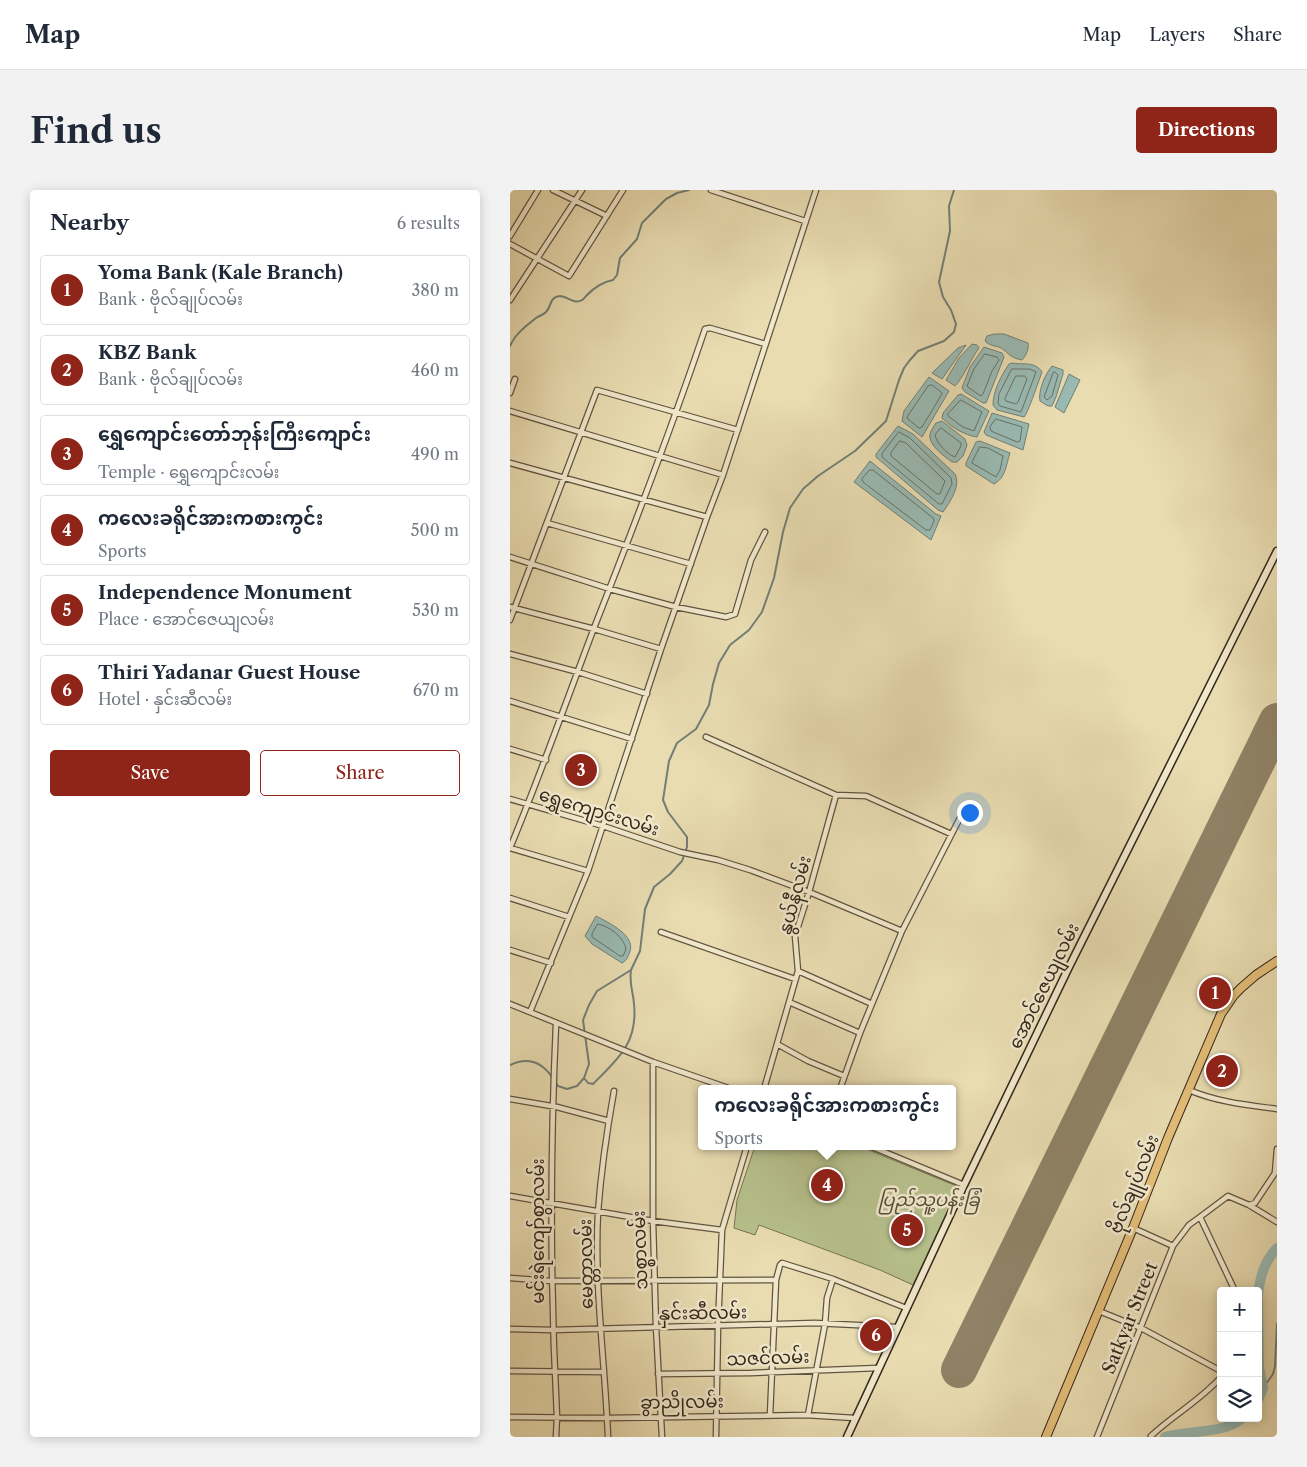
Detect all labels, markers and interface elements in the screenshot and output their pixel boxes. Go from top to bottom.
text: Map [25,20,80,49]
text: Map [1083,24,1121,46]
text: Layers [1149,24,1205,46]
text: Share [1233,24,1282,46]
button: Directions [1136,107,1277,153]
text: Find us [30,109,162,152]
text: Nearby [50,210,129,235]
text: 6 results [397,213,460,233]
text: Yoma Bank (Kale Branch) [98,261,343,284]
text: 1 [63,280,71,300]
text: 380 m [411,280,459,300]
text: Bank · ဗိုလ်ချုပ်လမ်း [98,289,243,309]
text: KBZ Bank [98,341,196,364]
text: 2 [62,360,72,380]
text: 460 m [411,360,459,380]
text: Bank · ဗိုလ်ချုပ်လမ်း [98,369,243,389]
text: ရွှေကျောင်းတော်ဘုန်းကြီးကျောင်း [98,423,371,446]
text: 3 [62,444,72,464]
text: 490 m [411,444,459,464]
text: Temple · ရွှေကျောင်းလမ်း [98,462,279,482]
text: ကလေးခရိုင်အားကစားကွင်း [98,507,323,530]
text: 4 [62,520,72,540]
text: 500 m [411,520,459,540]
text: Sports [98,541,147,561]
text: Independence Monument [98,581,352,604]
text: 5 [63,600,71,620]
text: 530 m [412,600,459,620]
text: Place · အောင်ဇေယျလမ်း [98,609,274,629]
text: Thiri Yadanar Guest House [98,661,360,684]
text: 6 [62,680,72,700]
text: 670 m [413,680,459,700]
text: Hotel · နှင်းဆီလမ်း [98,689,232,709]
button: Save [50,750,250,796]
button: Share [260,750,460,796]
pin: 3 [565,751,597,789]
street label: ရွှေကျောင်းလမ်း [535,781,662,845]
your location [957,800,983,826]
street label: နွယ်နီလမ်း [771,852,820,938]
street label: အောင်ဇေယျလမ်း [1002,919,1088,1054]
pin: 1 [1199,974,1231,1012]
pin: 2 [1206,1052,1238,1090]
popup [698,1085,956,1150]
text: ကလေးခရိုင်အားကစားကွင်း [714,1094,940,1117]
text: Sports [714,1128,763,1148]
street label: ဗိုလ်ချုပ်လမ်း [1101,1130,1168,1238]
street label: မင်းရဲကျော်စွာလမ်း [525,1158,553,1304]
pin: 4 [811,1166,843,1204]
park label: ပြည်သူ့ပန်းခြံ [878,1187,982,1215]
street label: သစ္စာလမ်း [626,1210,657,1290]
pin: 5 [891,1211,923,1249]
street label: မေတ္တာလမ်း [572,1219,602,1309]
street label: Satkyar Street [1098,1258,1163,1377]
map controls [1217,1287,1262,1422]
button: + [1217,1287,1262,1332]
street label: နှင်းဆီလမ်း [659,1298,747,1329]
pin: 6 [860,1316,892,1354]
button: − [1217,1332,1262,1377]
street label: သဇင်လမ်း [726,1344,810,1370]
button: layers [1217,1377,1262,1422]
street label: ခွာညိုလမ်း [640,1387,724,1418]

